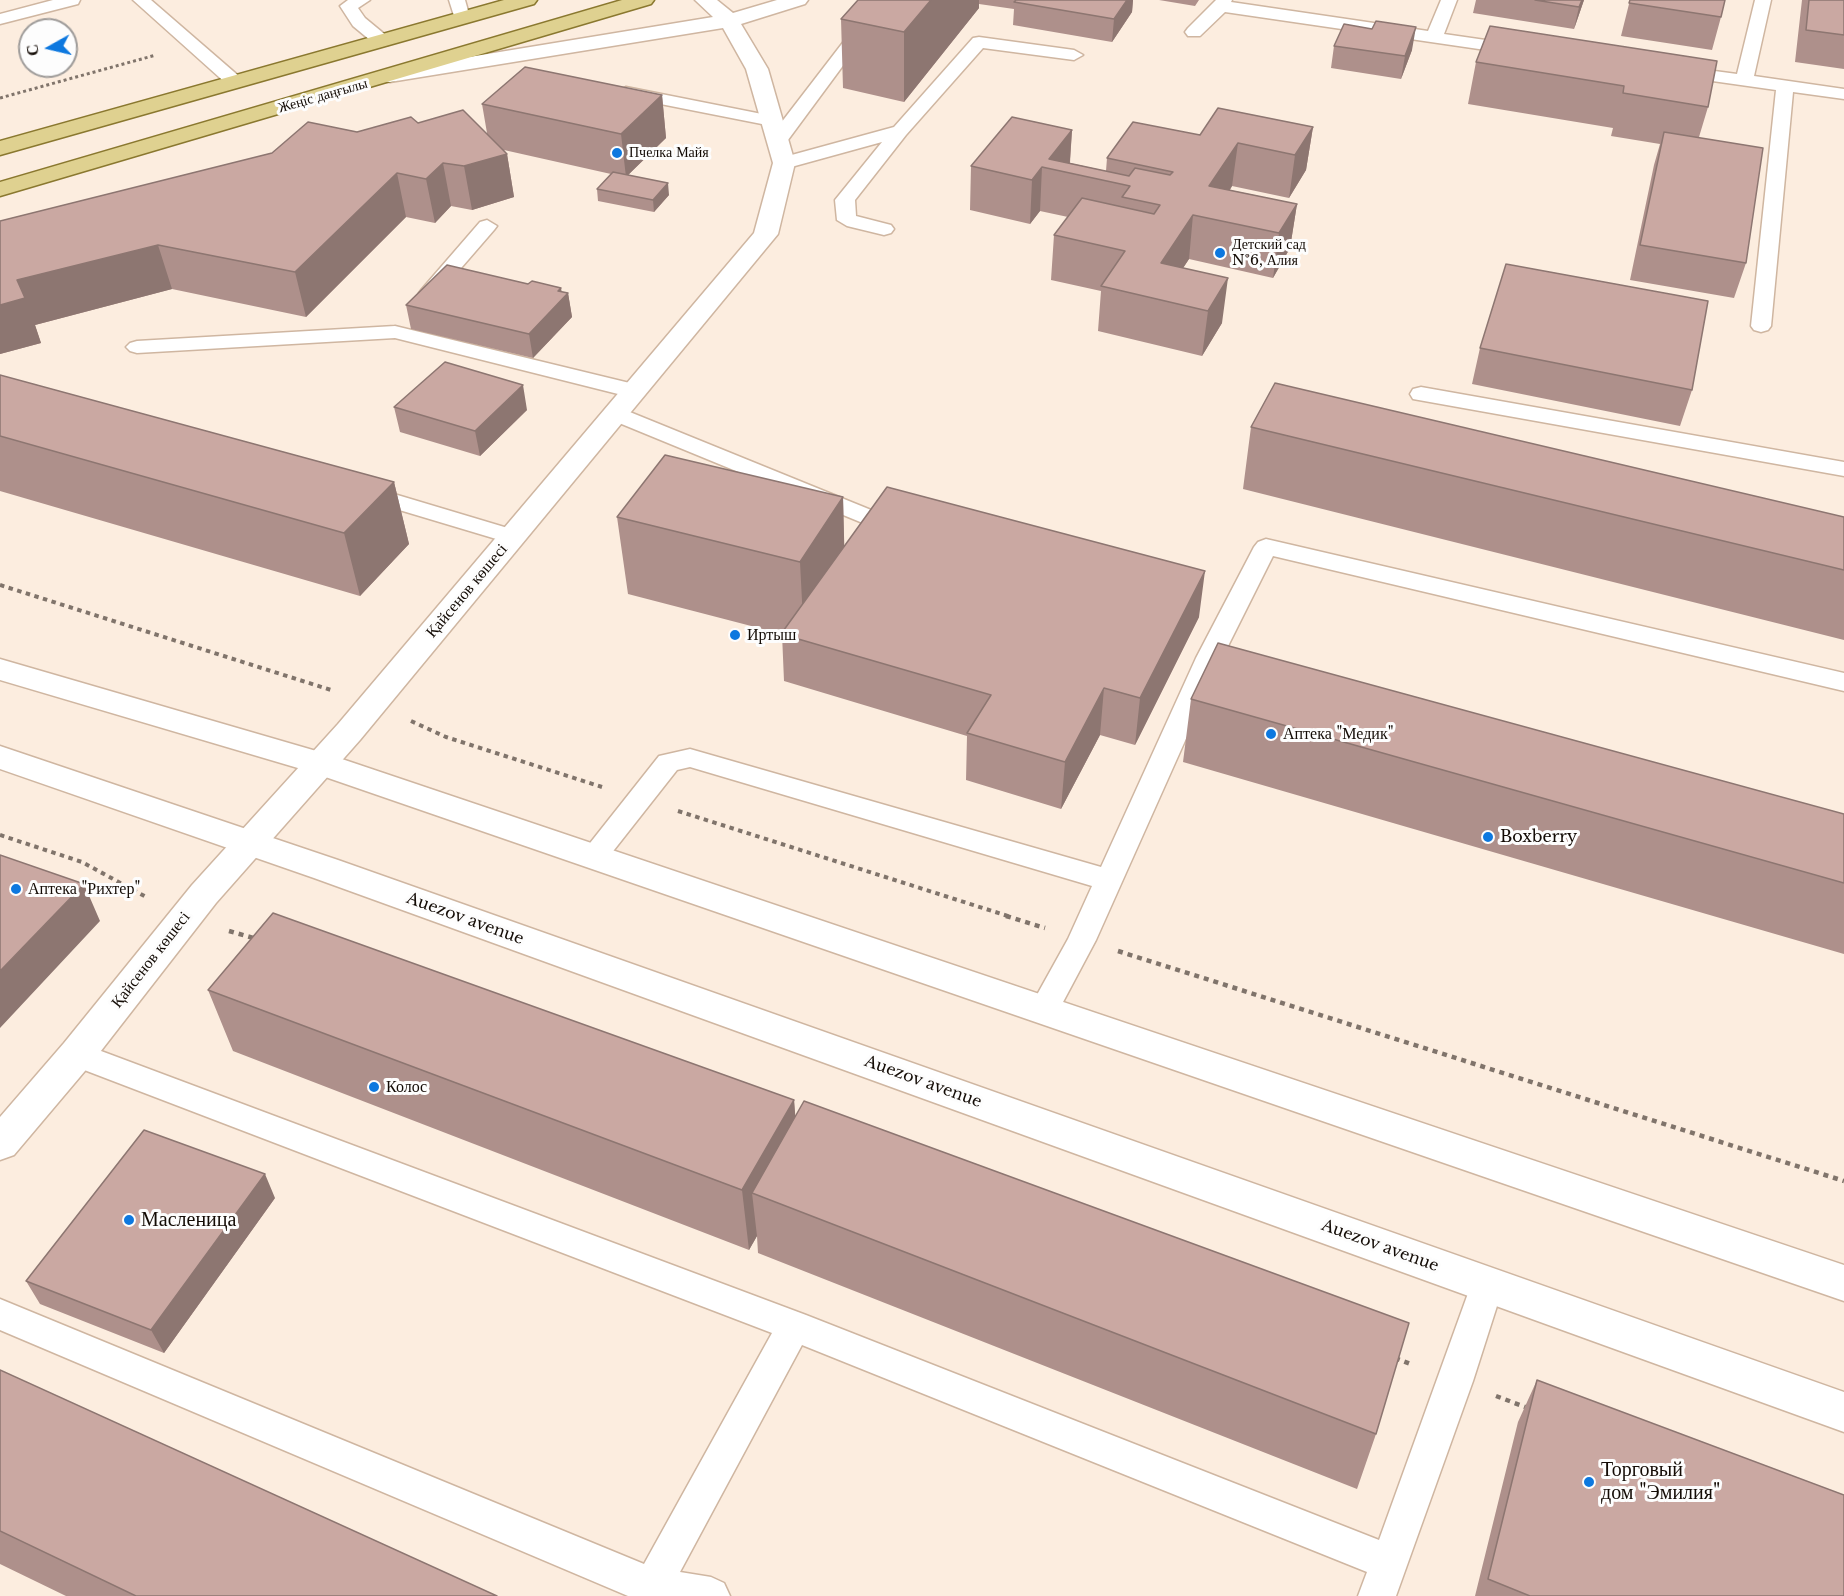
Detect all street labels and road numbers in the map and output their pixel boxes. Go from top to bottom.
street label: Жеңіс даңғылы [276,75,370,117]
street label: Қайсенов көшесі [422,540,512,642]
street label: Auezov avenue [404,889,526,949]
street label: Қайсенов көшесі [108,908,194,1012]
street label: Auezov avenue [862,1052,984,1112]
street label: Auezov avenue [1319,1216,1441,1276]

